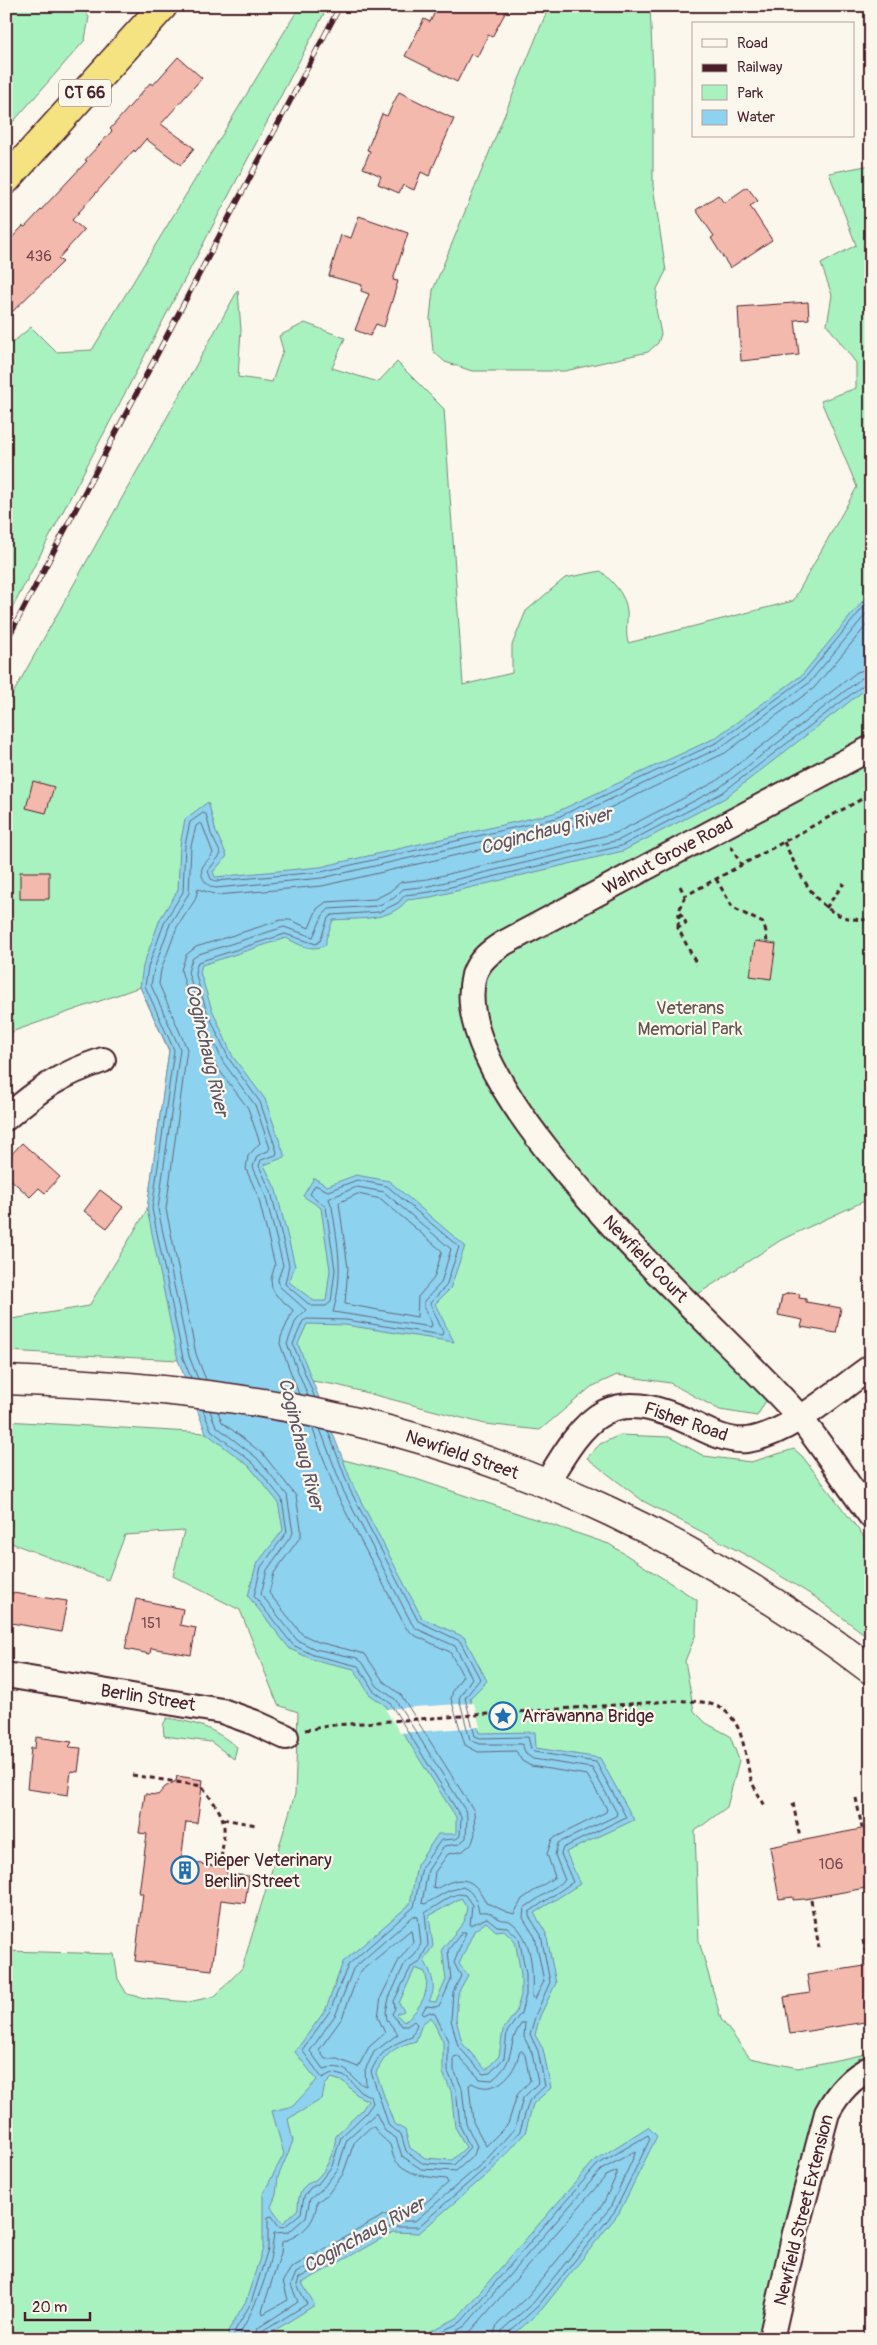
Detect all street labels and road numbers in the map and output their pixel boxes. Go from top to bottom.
road number: CT 66 [59,80,111,106]
street label: Walnut Grove Road [599,812,737,900]
street label: Newfield Court [597,1210,693,1308]
street label: Fisher Road [641,1397,731,1447]
street label: Newfield Street [402,1425,522,1485]
street label: Berlin Street [99,1679,198,1717]
street label: Newfield Street Extension [769,2112,839,2308]

